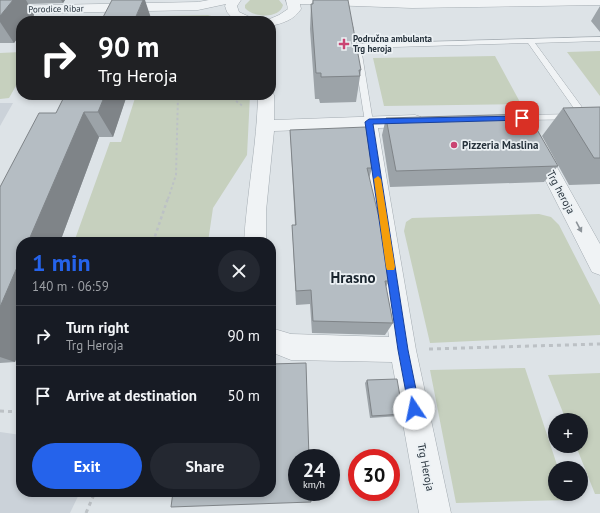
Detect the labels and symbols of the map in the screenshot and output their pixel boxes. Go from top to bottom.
street label: Porodice Ribar [28,3,84,14]
place label: Područna ambulanta Trg heroja [353,33,433,54]
marker: Područna ambulanta Trg heroja [338,38,350,50]
pin [505,101,539,135]
place label: Pizzeria Maslina [462,138,538,152]
marker: Pizzeria Maslina [449,140,459,150]
street label: Trg heroja [544,168,578,216]
one-way arrow [576,221,583,232]
district label: Hrasno [330,268,376,287]
position arrow [393,388,435,430]
street label: Trg Heroja [414,442,438,492]
speed limit sign: 30 [348,449,400,501]

